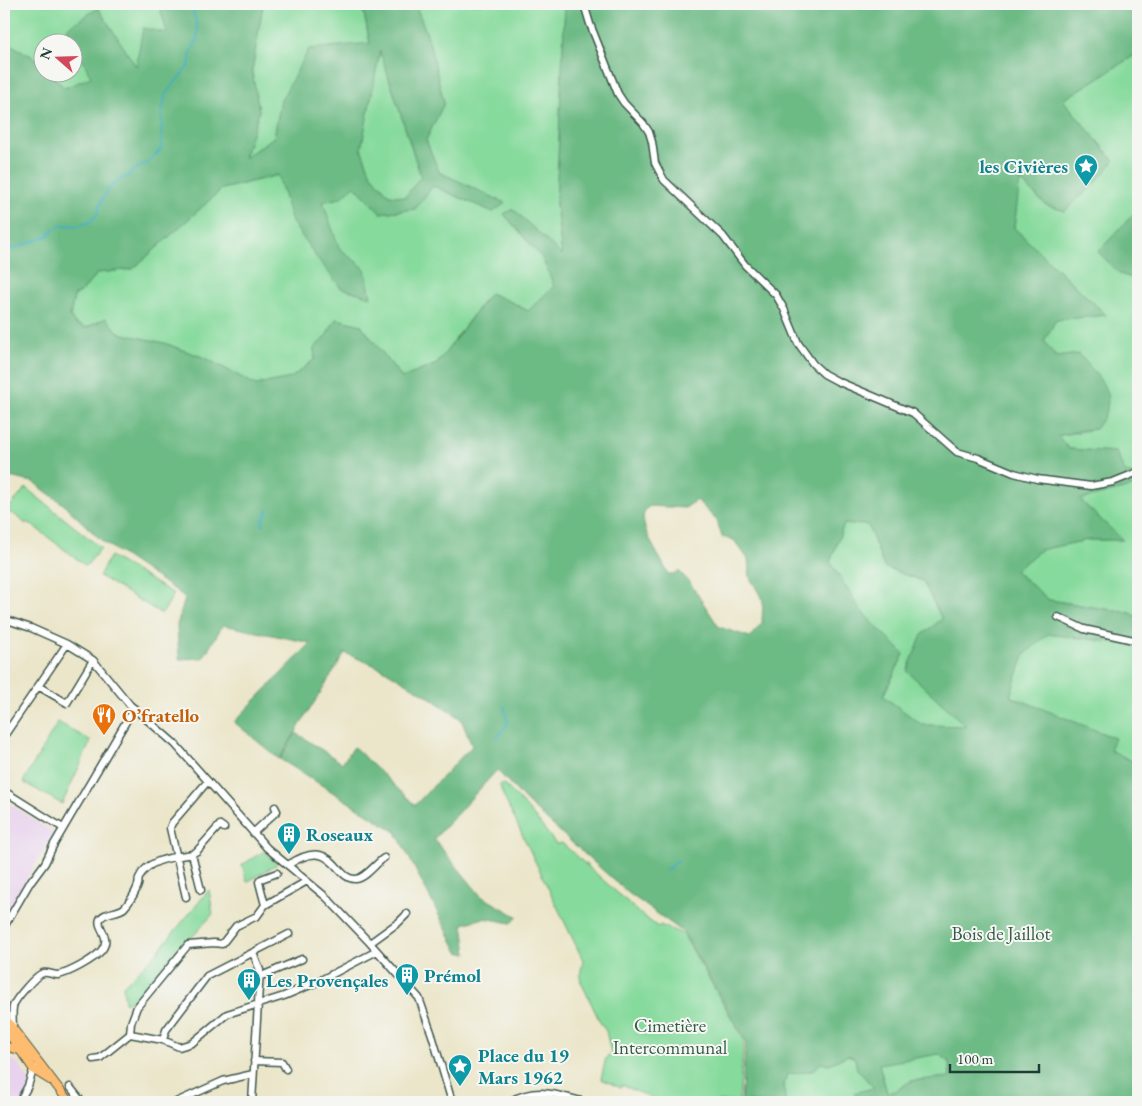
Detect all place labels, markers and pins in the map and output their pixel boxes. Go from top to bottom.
place icon: les Civières [1073,153,1099,187]
place label: les Civières [979,154,1068,179]
restaurant icon: O’fratello [91,702,117,736]
place label: O’fratello [122,703,200,728]
building icon: Roseaux [276,821,302,855]
place label: Roseaux [306,822,374,847]
building icon: Prémol [394,962,420,996]
place label: Prémol [424,963,482,988]
building icon: Les Provençales [236,967,262,1001]
place label: Les Provençales [266,968,389,993]
place label: Place du 19 Mars 1962 [478,1043,569,1090]
place icon: Place du 19 Mars 1962 [447,1053,473,1087]

